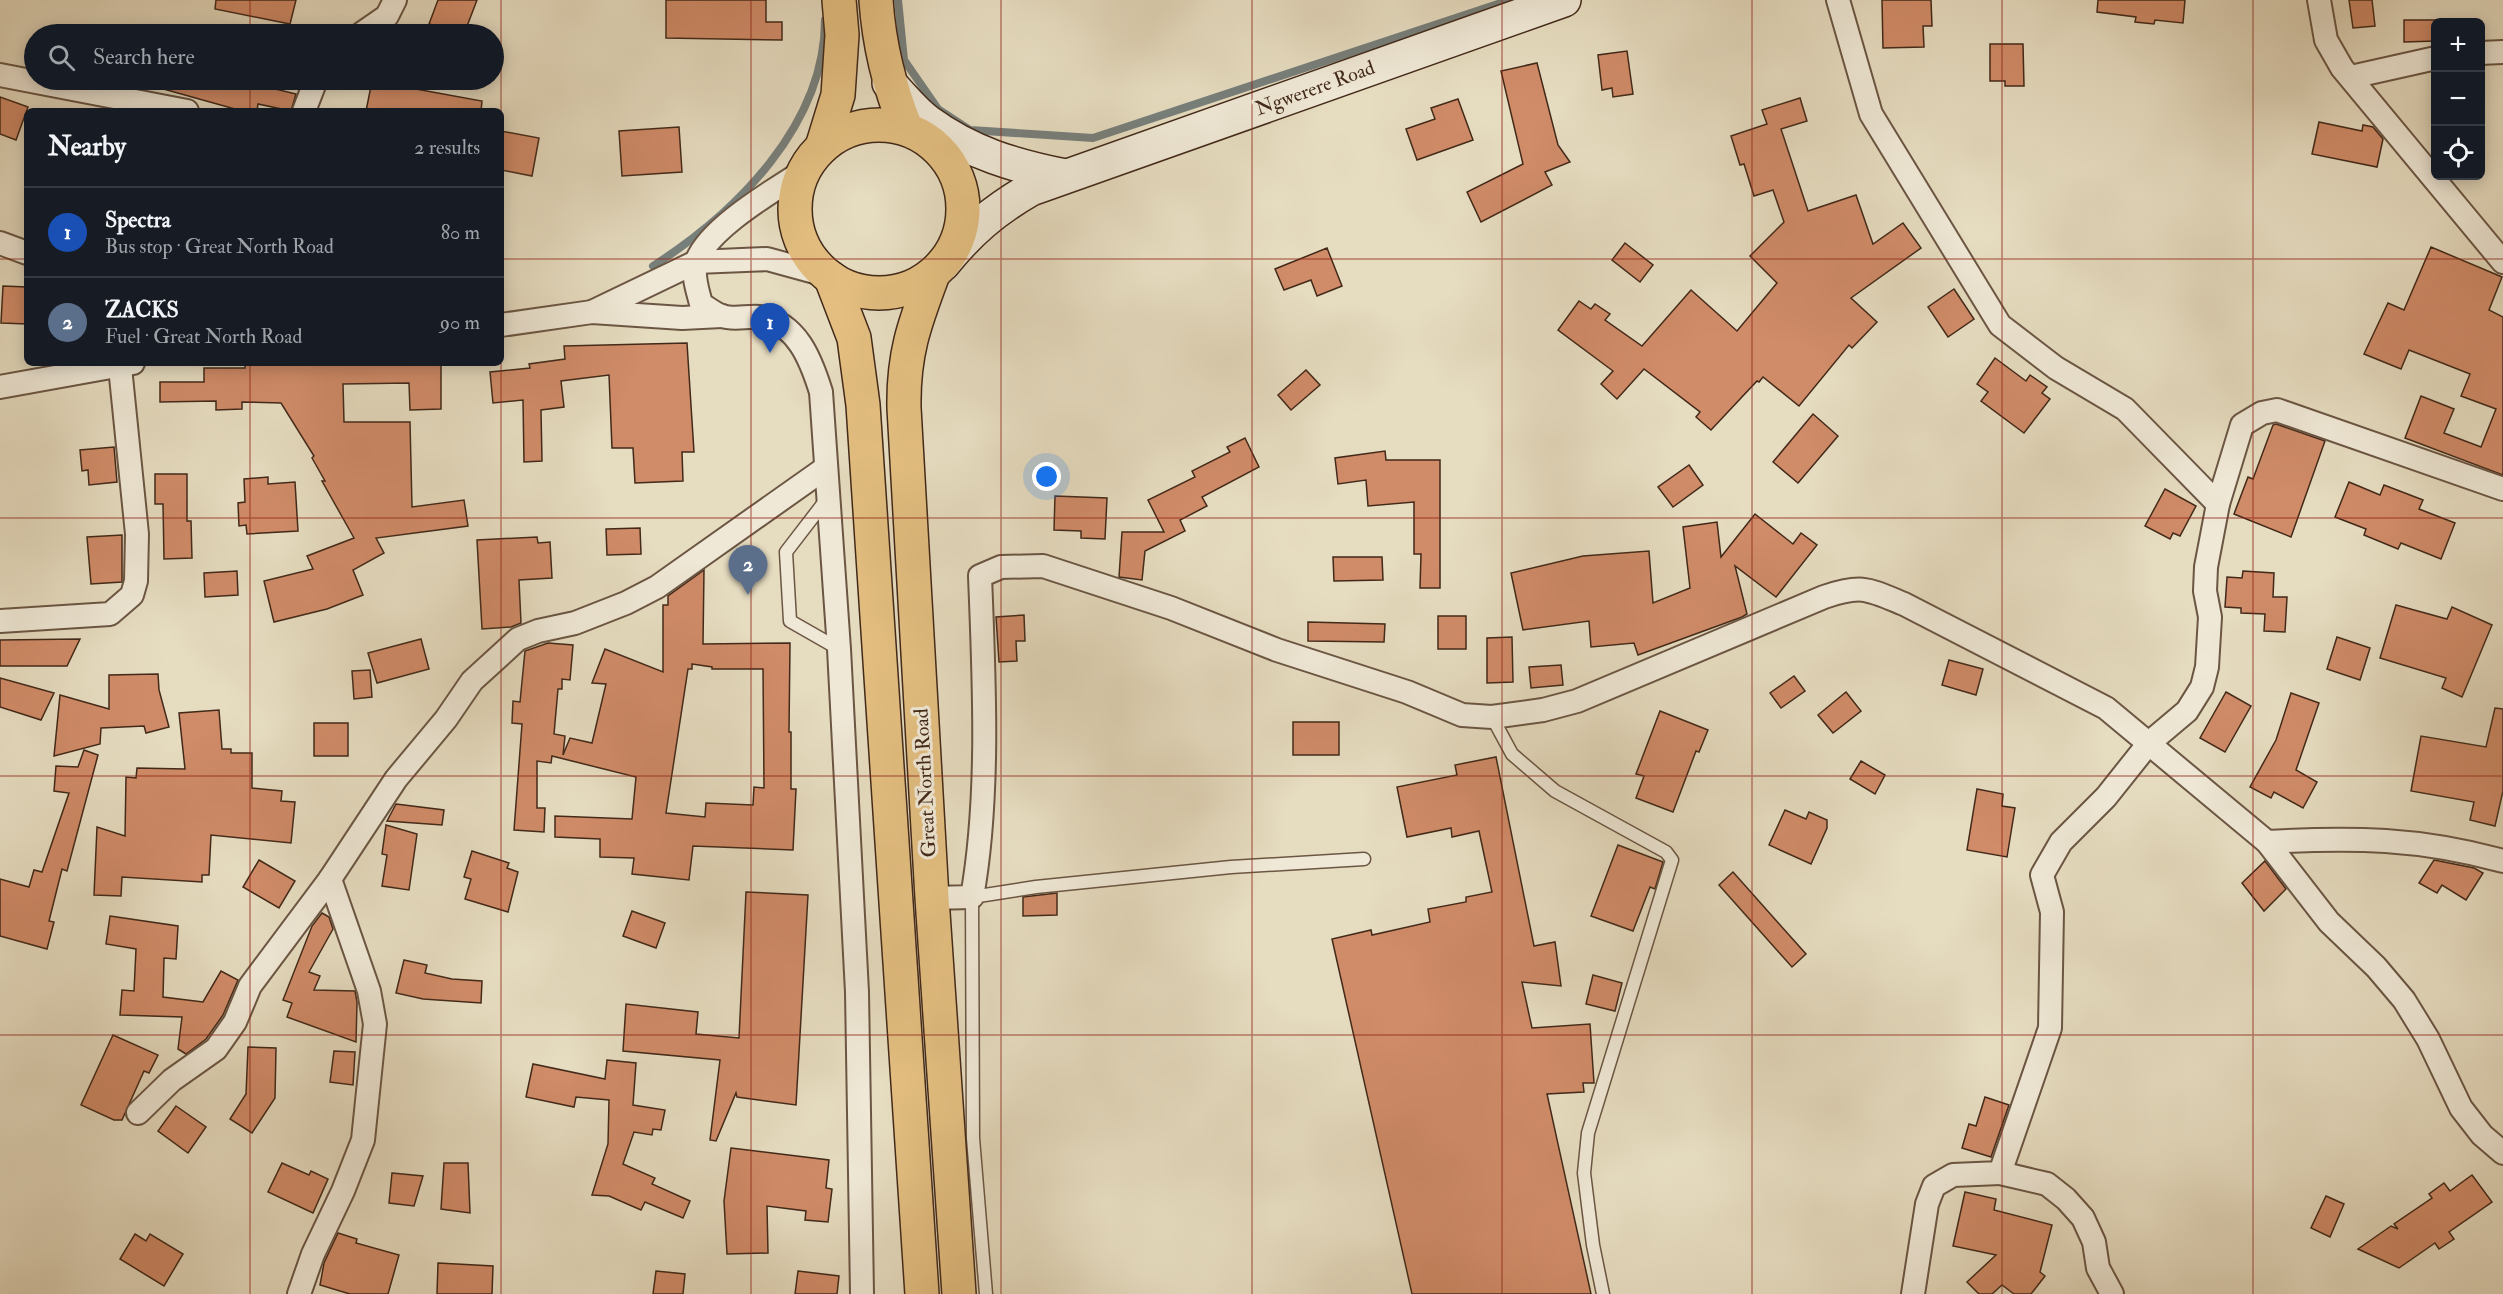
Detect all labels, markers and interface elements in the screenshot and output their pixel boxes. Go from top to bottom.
map controls [2431,18,2485,180]
button: + [2431,18,2485,72]
search box [24,24,504,90]
icon: search [45,41,78,74]
text: Search here [93,43,195,71]
street label: Ngwerere Road [1252,55,1378,121]
button: − [2431,72,2485,126]
button: locate [2431,126,2485,180]
text: Nearby [48,131,126,163]
text: 2 results [414,135,480,160]
text: Spectra [105,206,171,234]
text: 1 [64,220,71,245]
text: 80 m [441,220,480,245]
text: Bus stop · Great North Road [105,234,334,259]
text: ZACKS [105,296,179,324]
pin: 1 [750,304,790,353]
text: 2 [62,310,73,335]
text: 90 m [440,310,480,335]
text: Fuel · Great North Road [105,324,302,349]
your location [1032,462,1061,491]
pin: 2 [728,546,768,595]
street label: Great North Road [909,708,941,858]

